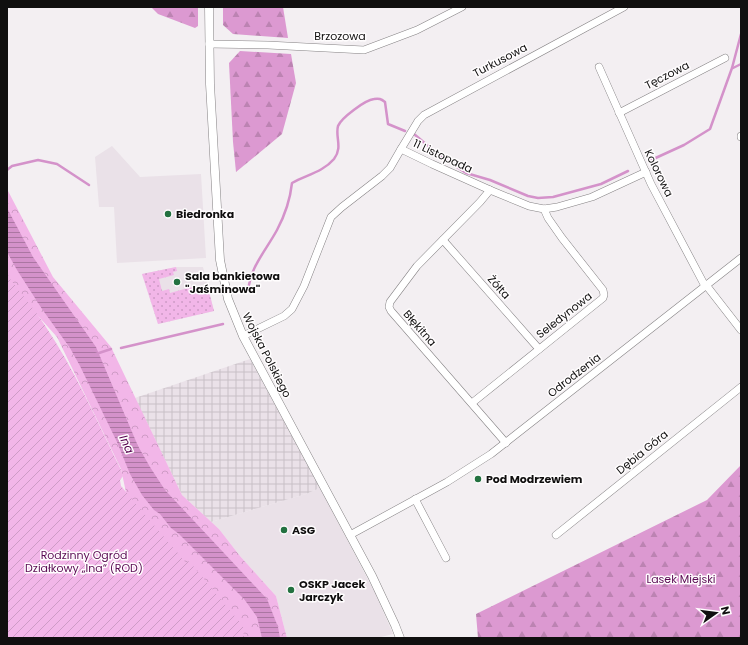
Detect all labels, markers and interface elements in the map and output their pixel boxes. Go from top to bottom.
street label: Brzozowa [314,28,366,44]
street label: Turkusowa [470,39,530,81]
street label: Tęczowa [642,57,692,93]
street label: 11 Listopada [411,135,475,177]
street label: Kolorowa [641,147,677,199]
place label: Biedronka [176,206,234,222]
marker: Biedronka [163,209,173,219]
place label: Sala bankietowa "Jaśminowa" [185,268,280,297]
street label: Żółta [484,272,514,302]
marker: Sala bankietowa "Jaśminowa" [172,277,182,287]
street label: Seledynowa [533,288,595,342]
street label: Błękitna [400,306,440,350]
street label: Wojska Polskiego [239,310,295,400]
street label: Odrodzenia [544,349,604,401]
street label: Dębia Góra [613,426,671,478]
water label: Ina [115,432,139,456]
place label: Pod Modrzewiem [486,471,583,487]
marker: Pod Modrzewiem [473,474,483,484]
place label: ASG [292,522,316,538]
marker: ASG [279,525,289,535]
park label: Rodzinny Ogród Działkowy „Ina“ (ROD) [25,547,143,576]
park label: Lasek Miejski [646,571,716,587]
place label: OSKP Jacek Jarczyk [299,576,366,605]
marker: OSKP Jacek Jarczyk [286,585,296,595]
north arrow [696,593,736,633]
text: N [717,605,734,617]

